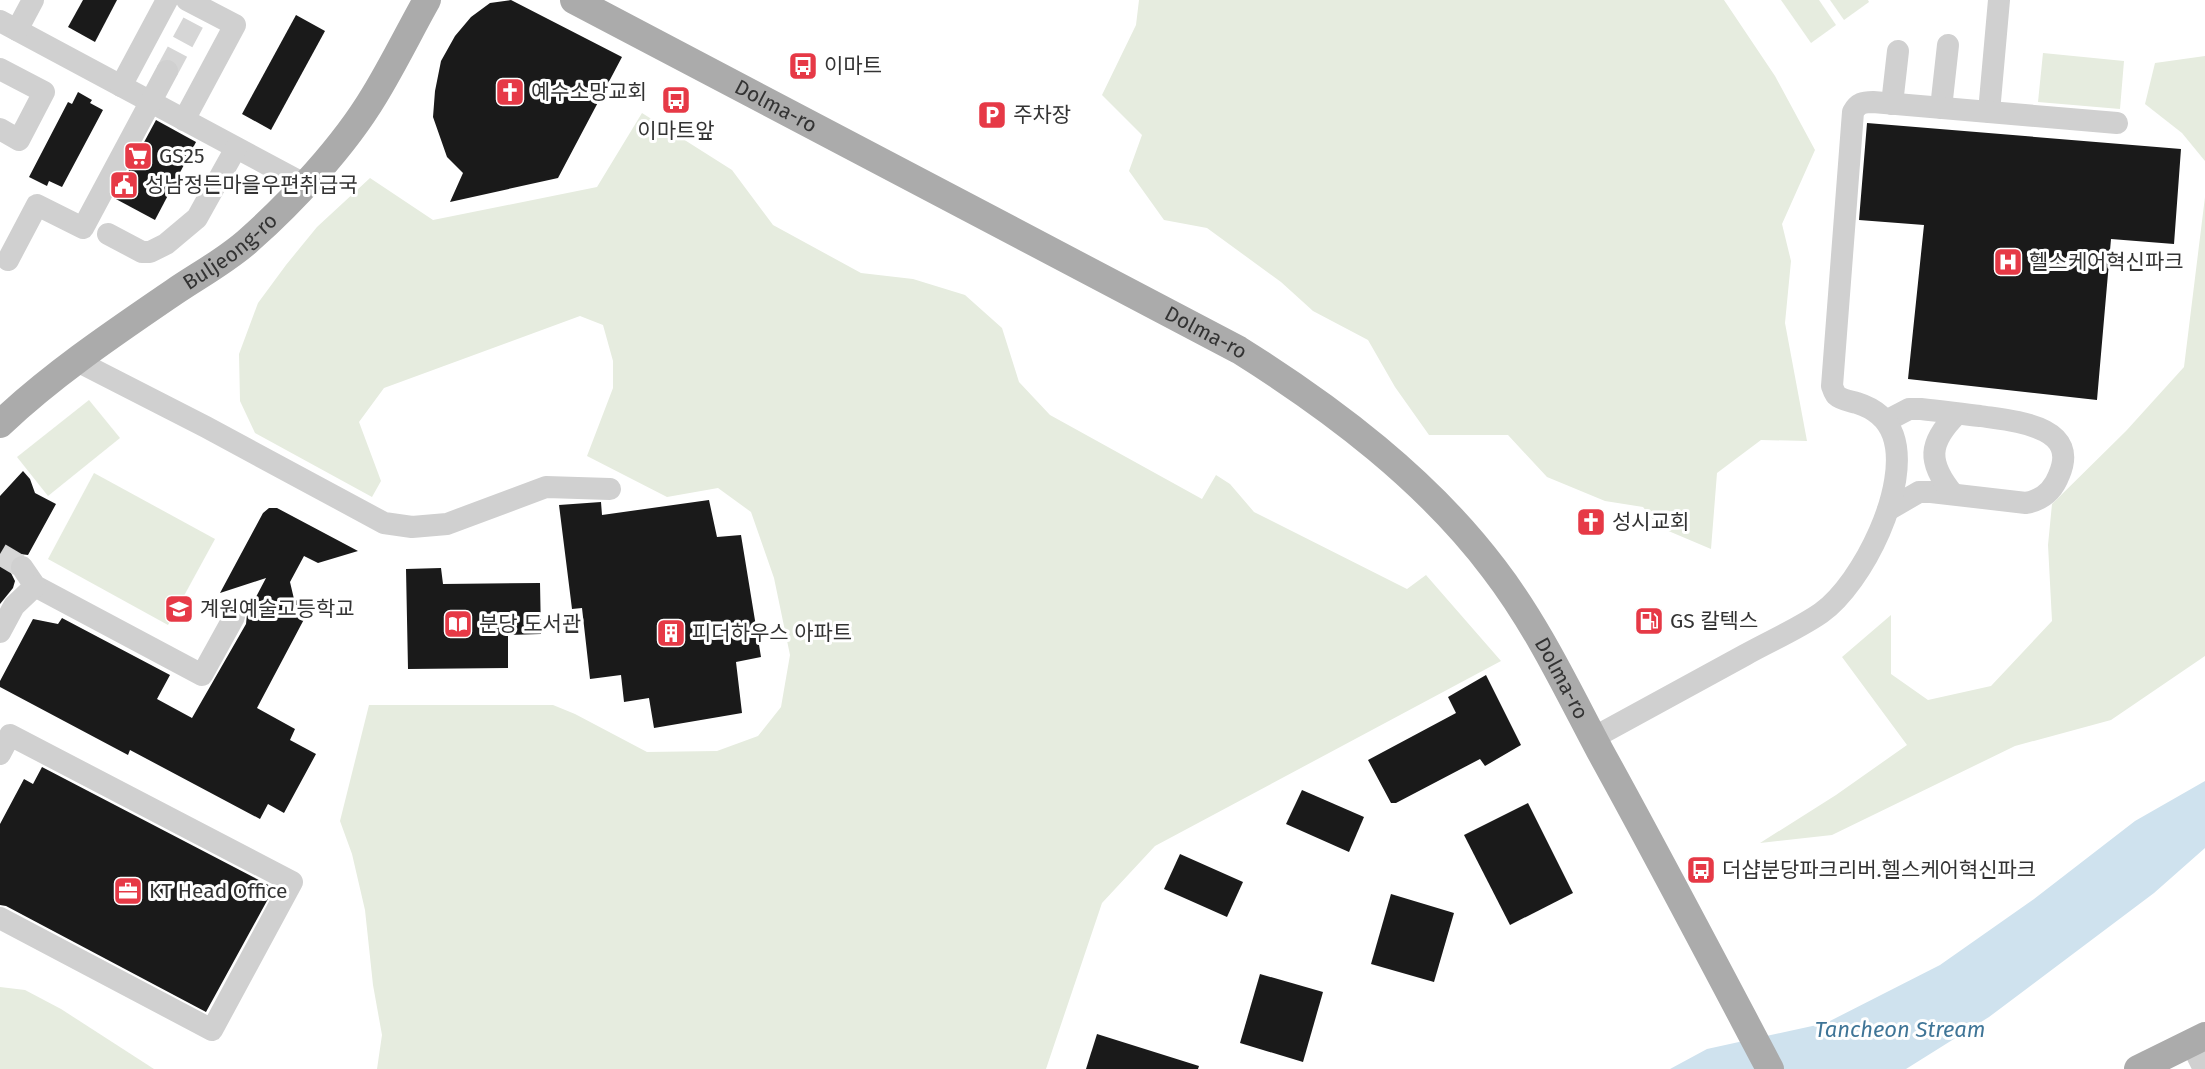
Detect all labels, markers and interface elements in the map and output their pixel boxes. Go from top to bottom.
bus stop icon: 이마트 [787,50,819,82]
place label: 이마트 [824,53,882,79]
street label: Dolma-ro [730,74,821,139]
church icon: 예수소망교회 [494,76,526,108]
place label: 예수소망교회 [531,79,647,105]
bus stop icon: 이마트앞 [660,84,692,116]
parking icon: 주차장 [976,99,1008,131]
place label: 주차장 [1013,102,1071,128]
place label: 이마트앞 [637,118,715,144]
supermarket icon: GS25 [122,140,154,172]
place label: GS25 [159,143,204,169]
public building icon: 성남정든마을우편취급국 [108,169,140,201]
place label: 성남정든마을우편취급국 [145,172,358,198]
street label: Buljeong-ro [178,208,283,296]
hospital icon: 헬스케어혁신파크 [1992,246,2024,278]
place label: 헬스케어혁신파크 [2029,249,2184,275]
street label: Dolma-ro [1160,300,1252,365]
church icon: 성시교회 [1575,506,1607,538]
place label: 성시교회 [1612,509,1689,535]
school or university icon: 계원예술고등학교 [163,593,195,625]
place label: 계원예술고등학교 [200,596,355,622]
fuel station icon: GS 칼텍스 [1633,605,1665,637]
library icon: 분당 도서관 [442,608,474,640]
place label: GS 칼텍스 [1670,608,1758,634]
place label: 분당 도서관 [479,611,581,637]
building icon: 피더하우스 아파트 [655,617,687,649]
place label: 피더하우스 아파트 [692,620,852,646]
street label: Dolma-ro [1529,633,1594,724]
bus stop icon: 더샵분당파크리버.헬스케어혁신파크 [1685,854,1717,886]
place label: 더샵분당파크리버.헬스케어혁신파크 [1722,857,2036,883]
office icon: KT Head Office [112,875,144,907]
place label: KT Head Office [149,878,288,904]
water label: Tancheon Stream [1815,1016,1985,1043]

